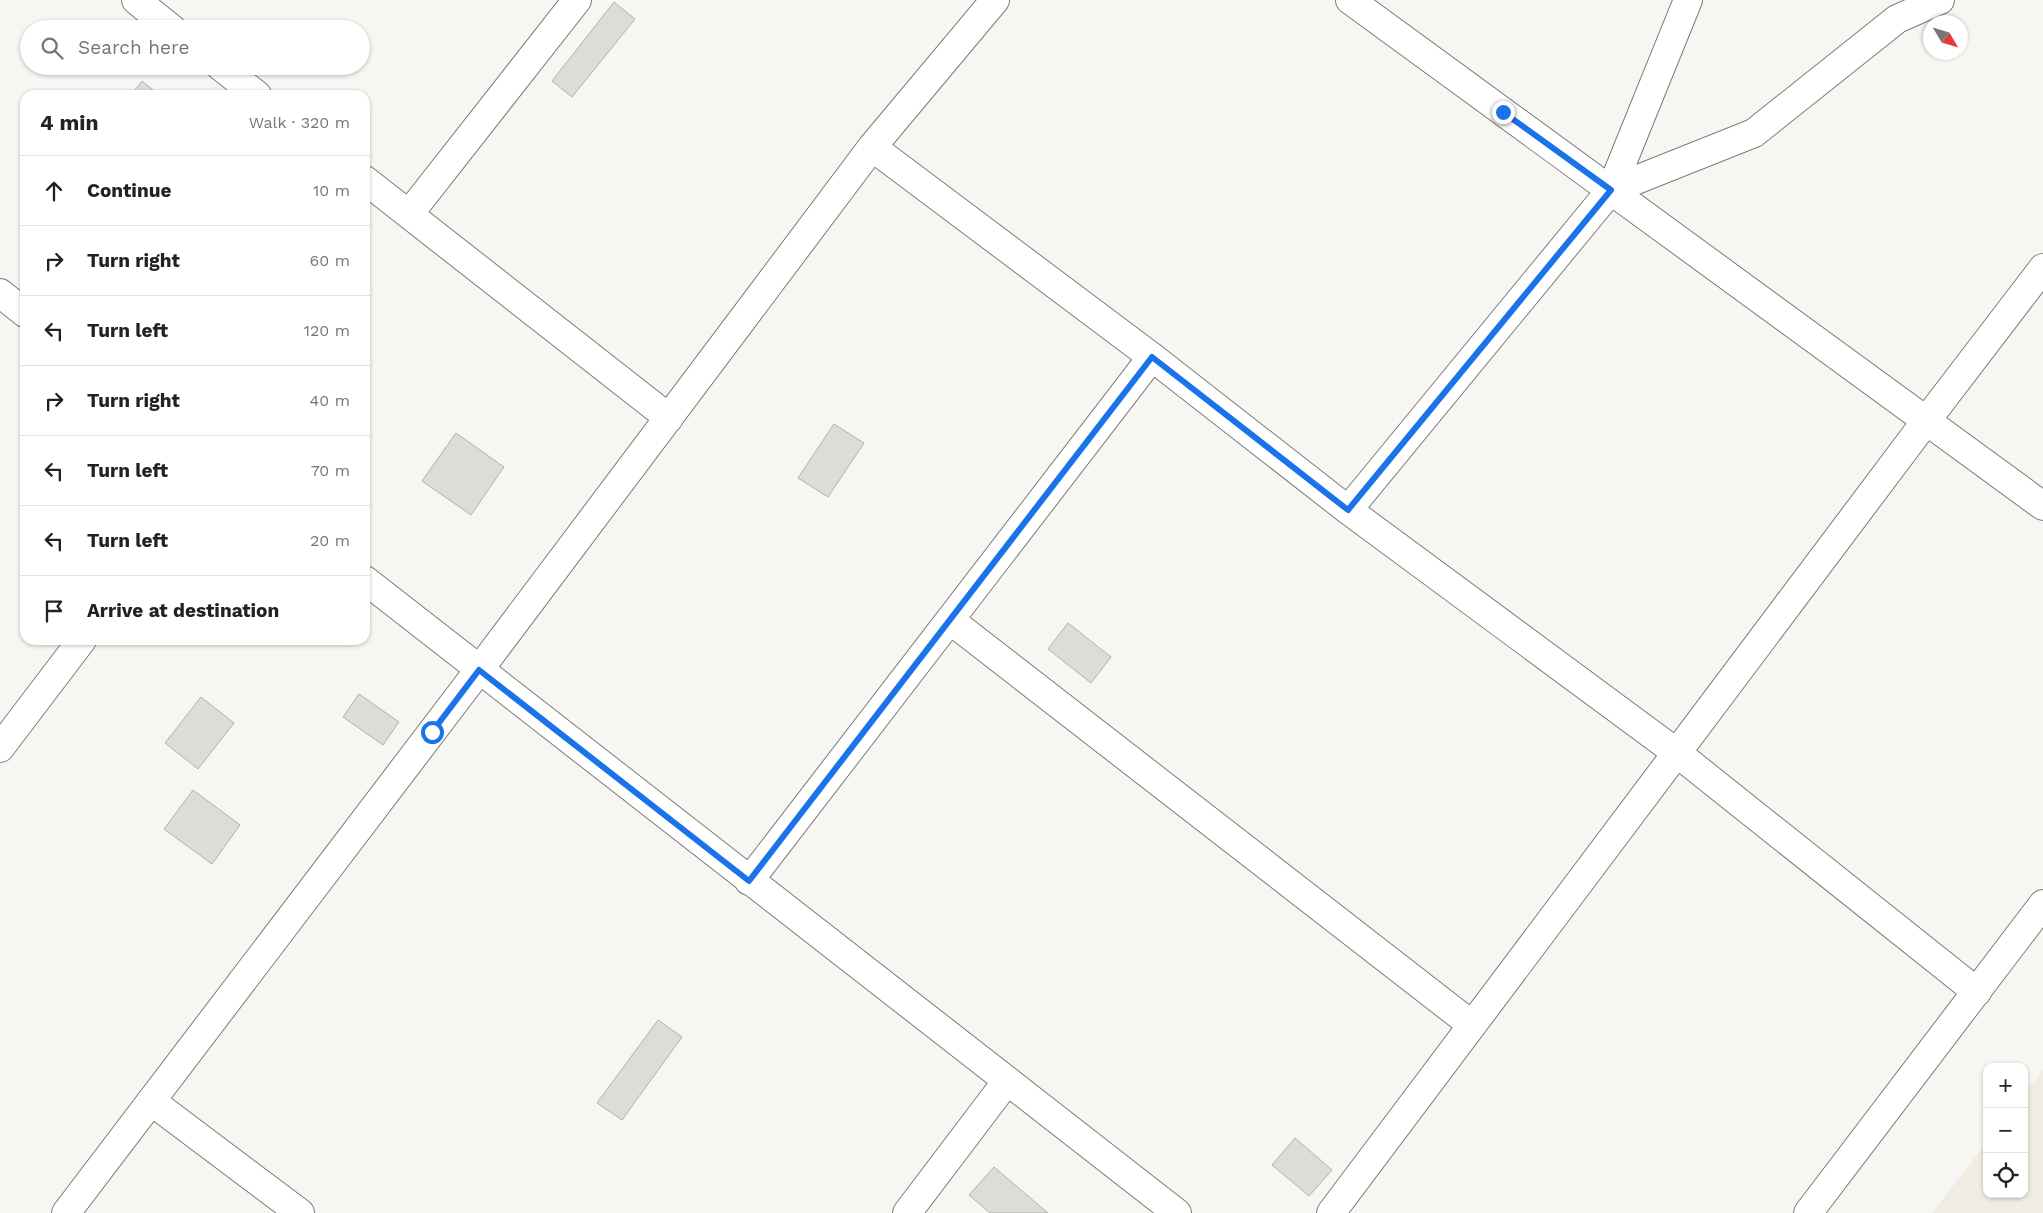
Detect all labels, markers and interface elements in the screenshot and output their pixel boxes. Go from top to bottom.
north arrow [1923,15,1968,60]
search box [20,20,370,75]
icon: search [38,34,66,62]
text: Search here [78,36,189,59]
route end [1492,101,1515,124]
text: 4 min [40,110,98,135]
text: Walk · 320 m [249,113,350,132]
icon: ahead [40,177,68,205]
text: Continue [87,179,171,202]
text: 10 m [313,181,350,200]
icon: right [40,247,68,275]
text: Turn right [87,249,180,272]
text: 60 m [310,251,350,270]
icon: left [40,317,68,345]
text: Turn left [87,319,168,342]
text: 120 m [304,321,350,340]
icon: right [40,387,68,415]
text: Turn right [87,389,180,412]
text: 40 m [310,391,350,410]
icon: left [40,457,68,485]
text: Turn left [87,459,168,482]
text: 70 m [311,461,350,480]
icon: left [40,527,68,555]
text: Turn left [87,529,168,552]
text: 20 m [310,531,350,550]
icon: arrive [40,597,68,625]
text: Arrive at destination [87,599,279,622]
route start [421,721,444,744]
map controls [1983,1063,2028,1198]
button: + [1983,1063,2028,1108]
button: − [1983,1108,2028,1153]
button: locate [1983,1153,2028,1198]

